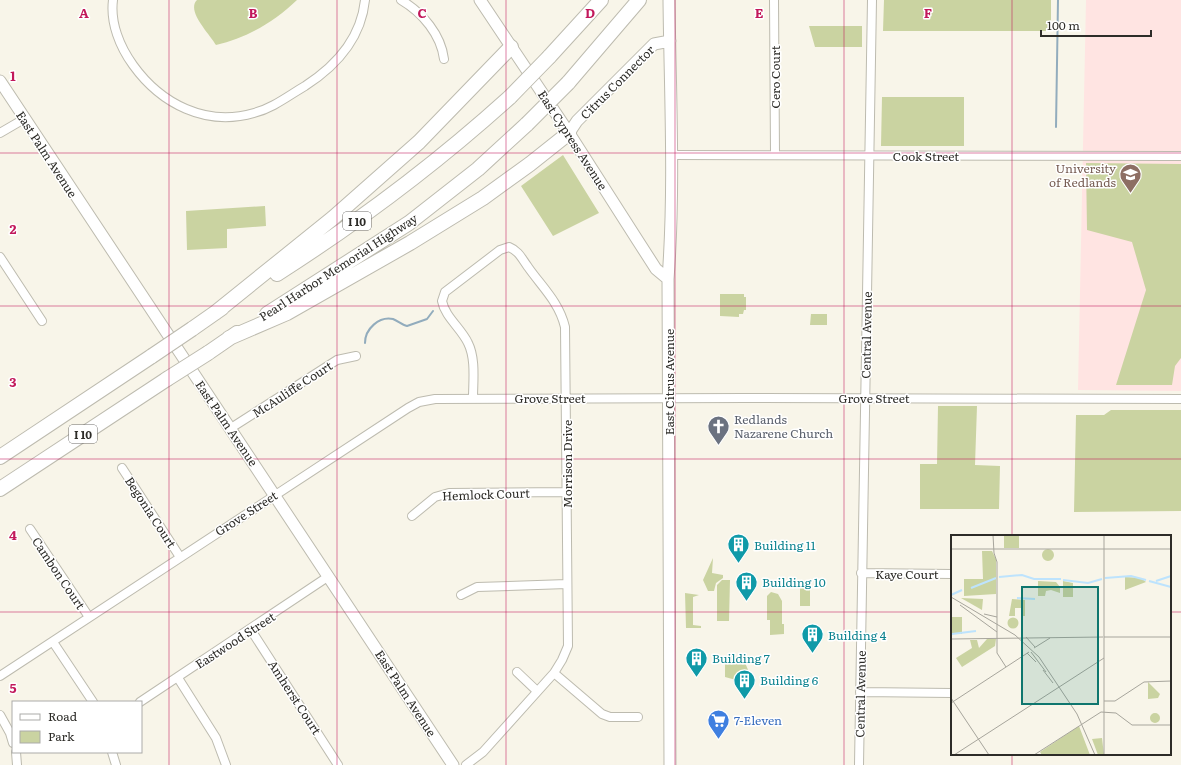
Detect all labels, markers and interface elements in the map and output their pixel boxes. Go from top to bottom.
text: A [79,3,89,22]
text: B [249,3,258,22]
text: C [417,3,427,22]
text: D [585,3,595,22]
text: E [755,3,764,22]
text: F [924,3,932,22]
scale bar [1041,12,1151,38]
text: 100 m [1047,16,1080,34]
street label: Citrus Connector [576,41,658,123]
street label: Cero Court [766,45,784,108]
text: 1 [10,66,16,85]
street label: East Cypress Avenue [534,86,612,194]
street label: East Palm Avenue [12,107,82,201]
street label: Cook Street [893,147,959,165]
place label: University of Redlands [1049,159,1117,191]
school or university icon: University of Redlands [1118,162,1144,195]
street label: Pearl Harbor Memorial Highway [255,209,421,325]
road number: I 10 [343,212,371,230]
text: 2 [10,219,17,238]
street label: Central Avenue [856,291,876,379]
street label: East Citrus Avenue [660,329,678,435]
street label: McAuliffe Court [248,356,336,422]
text: 3 [9,372,17,391]
street label: East Palm Avenue [191,376,263,470]
street label: Grove Street [514,389,586,407]
street label: Grove Street [838,389,910,407]
place label: Redlands Nazarene Church [734,410,833,442]
church icon: Redlands Nazarene Church [706,413,732,446]
street label: Morrison Drive [558,420,576,508]
road number: I 10 [69,425,97,443]
street label: Begonia Court [121,473,181,551]
street label: Hemlock Court [442,483,530,505]
street label: Grove Street [211,486,281,540]
text: 4 [9,525,17,544]
building icon: Building 11 [725,532,751,565]
street label: Cambon Court [28,533,90,613]
inset map [951,535,1171,755]
place label: Building 11 [754,536,816,554]
street label: Kaye Court [875,565,939,583]
building icon: Building 10 [733,569,759,602]
place label: Building 10 [762,573,826,591]
street label: Eastwood Street [191,607,279,673]
building icon: Building 4 [799,622,825,655]
place label: Building 4 [828,626,887,644]
building icon: Building 7 [683,645,709,678]
street label: East Palm Avenue [371,646,441,740]
place label: Building 7 [712,649,770,667]
street label: Central Avenue [850,650,870,738]
street label: Amherst Court [264,656,326,738]
building icon: Building 6 [732,667,758,700]
place label: Building 6 [760,671,819,689]
text: 5 [9,678,17,697]
legend [12,701,142,753]
text: Road [48,707,78,725]
supermarket icon: 7-Eleven [706,707,732,740]
place label: 7-Eleven [734,711,782,729]
text: Park [48,727,75,745]

